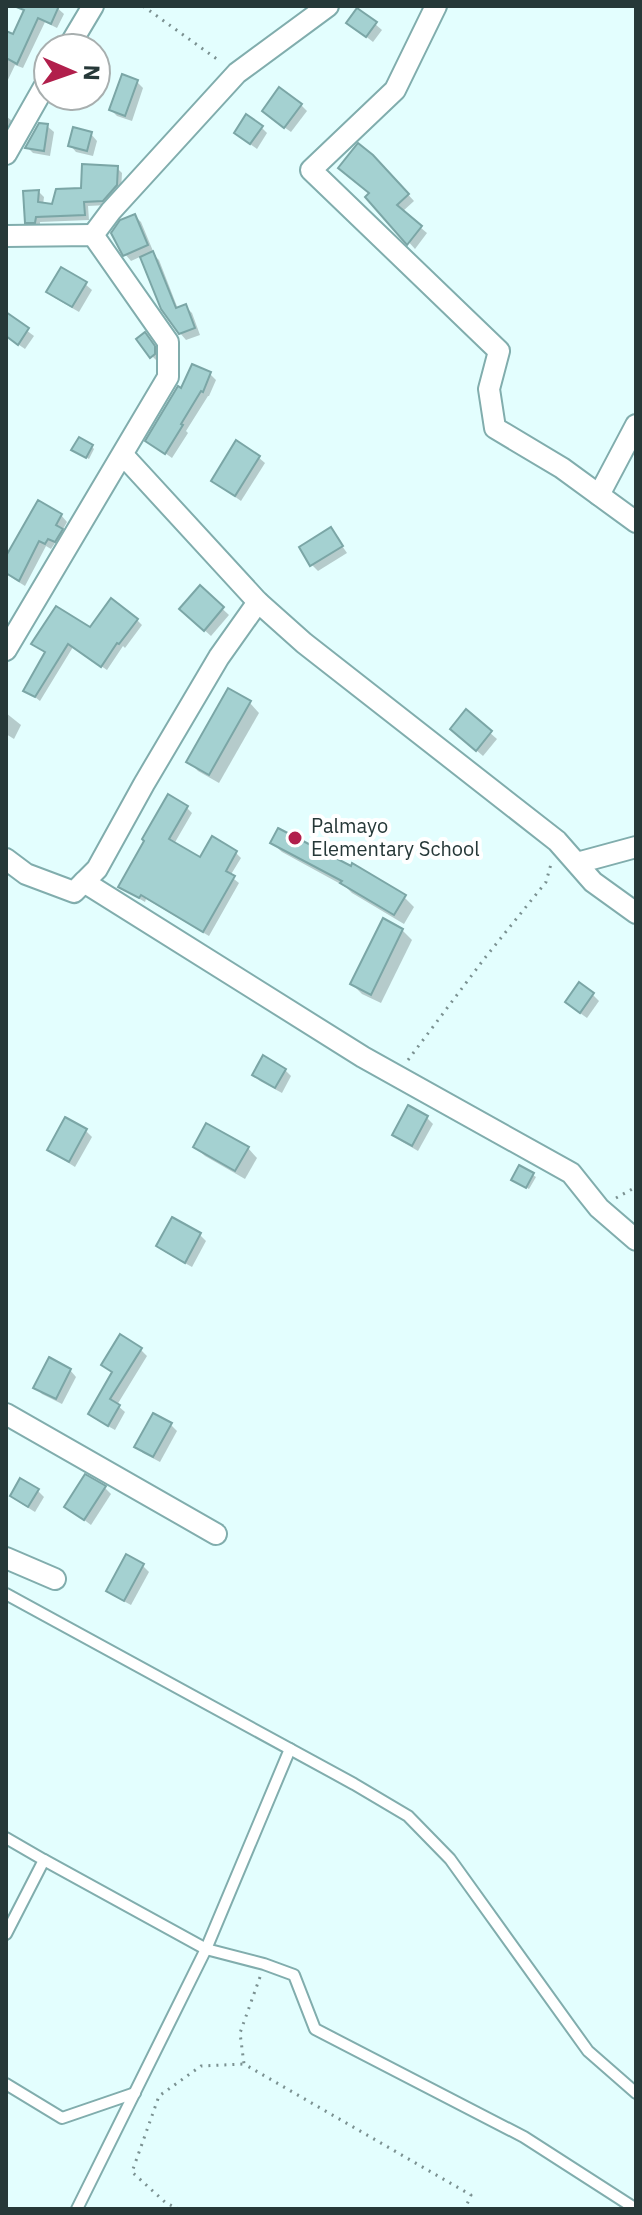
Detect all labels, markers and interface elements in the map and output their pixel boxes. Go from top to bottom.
north arrow [32,32,112,112]
text: N [78,64,107,81]
place label: Palmayo Elementary School [311,812,480,862]
marker: Palmayo Elementary School [286,829,304,847]

